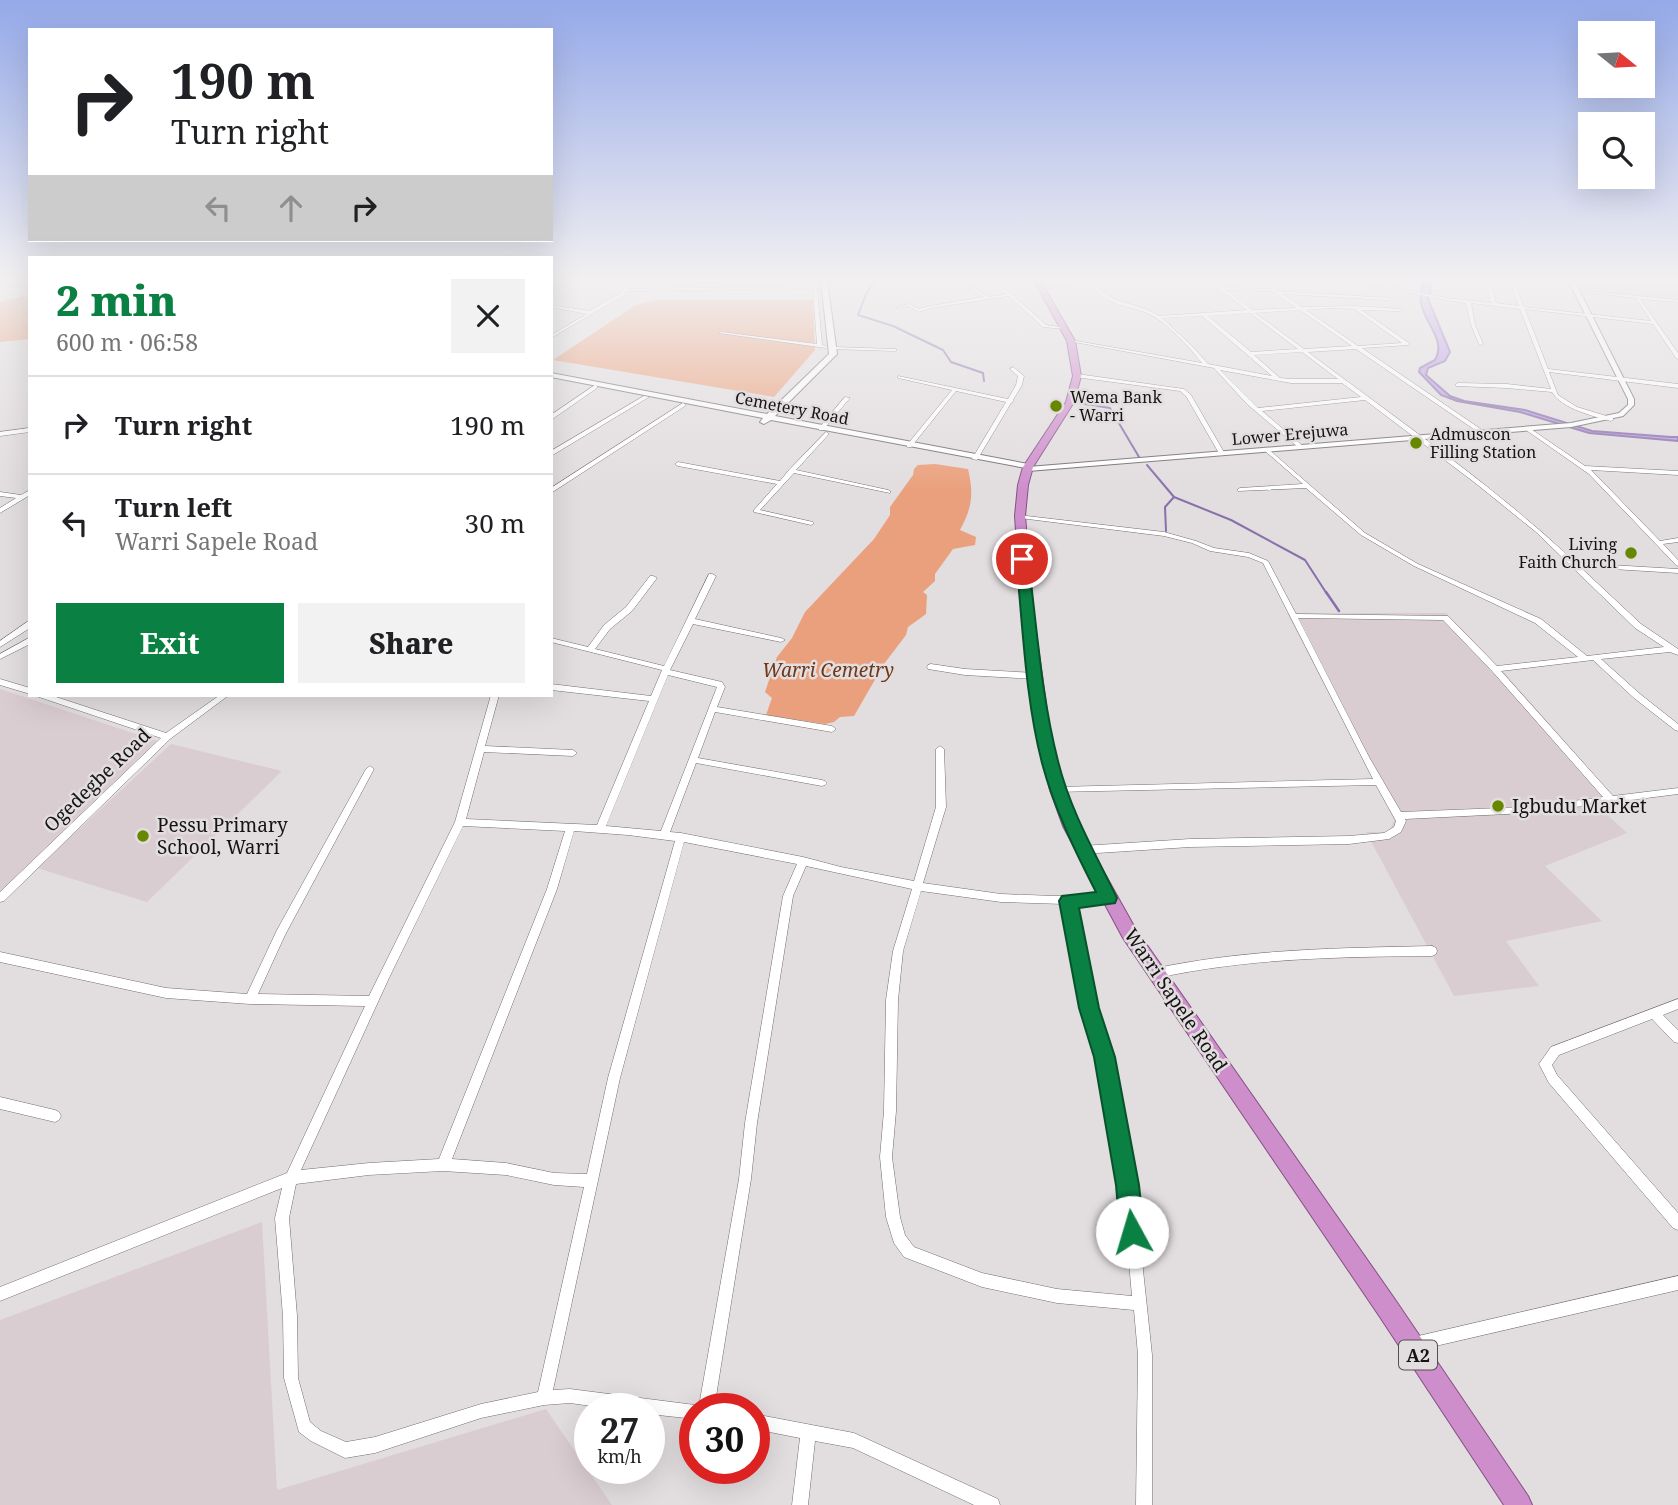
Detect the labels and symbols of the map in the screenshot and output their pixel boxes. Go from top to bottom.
north arrow [1578,21,1656,98]
street label: Cemetery Road [733,386,851,430]
place label: Wema Bank - Warri [1070,386,1162,426]
marker: Wema Bank - Warri [1048,398,1064,414]
street label: Lower Erejuwa [1231,418,1349,450]
place label: Admuscon Filling Station [1430,423,1536,463]
marker: Admuscon Filling Station [1408,435,1424,451]
pin [992,529,1052,589]
place label: Living Faith Church [1518,533,1617,573]
marker: Living Faith Church [1623,545,1639,561]
park label: Warri Cemetry [762,657,894,683]
street label: Ogedegbe Road [38,722,156,838]
place label: Igbudu Market [1512,793,1647,819]
marker: Igbudu Market [1490,798,1506,814]
place label: Pessu Primary School, Warri [157,812,288,860]
marker: Pessu Primary School, Warri [135,828,151,844]
street label: Warri Sapele Road [1118,923,1234,1077]
position arrow [1095,1195,1169,1269]
road number: A2 [1399,1340,1437,1370]
speed limit sign: 30 [679,1393,770,1484]

